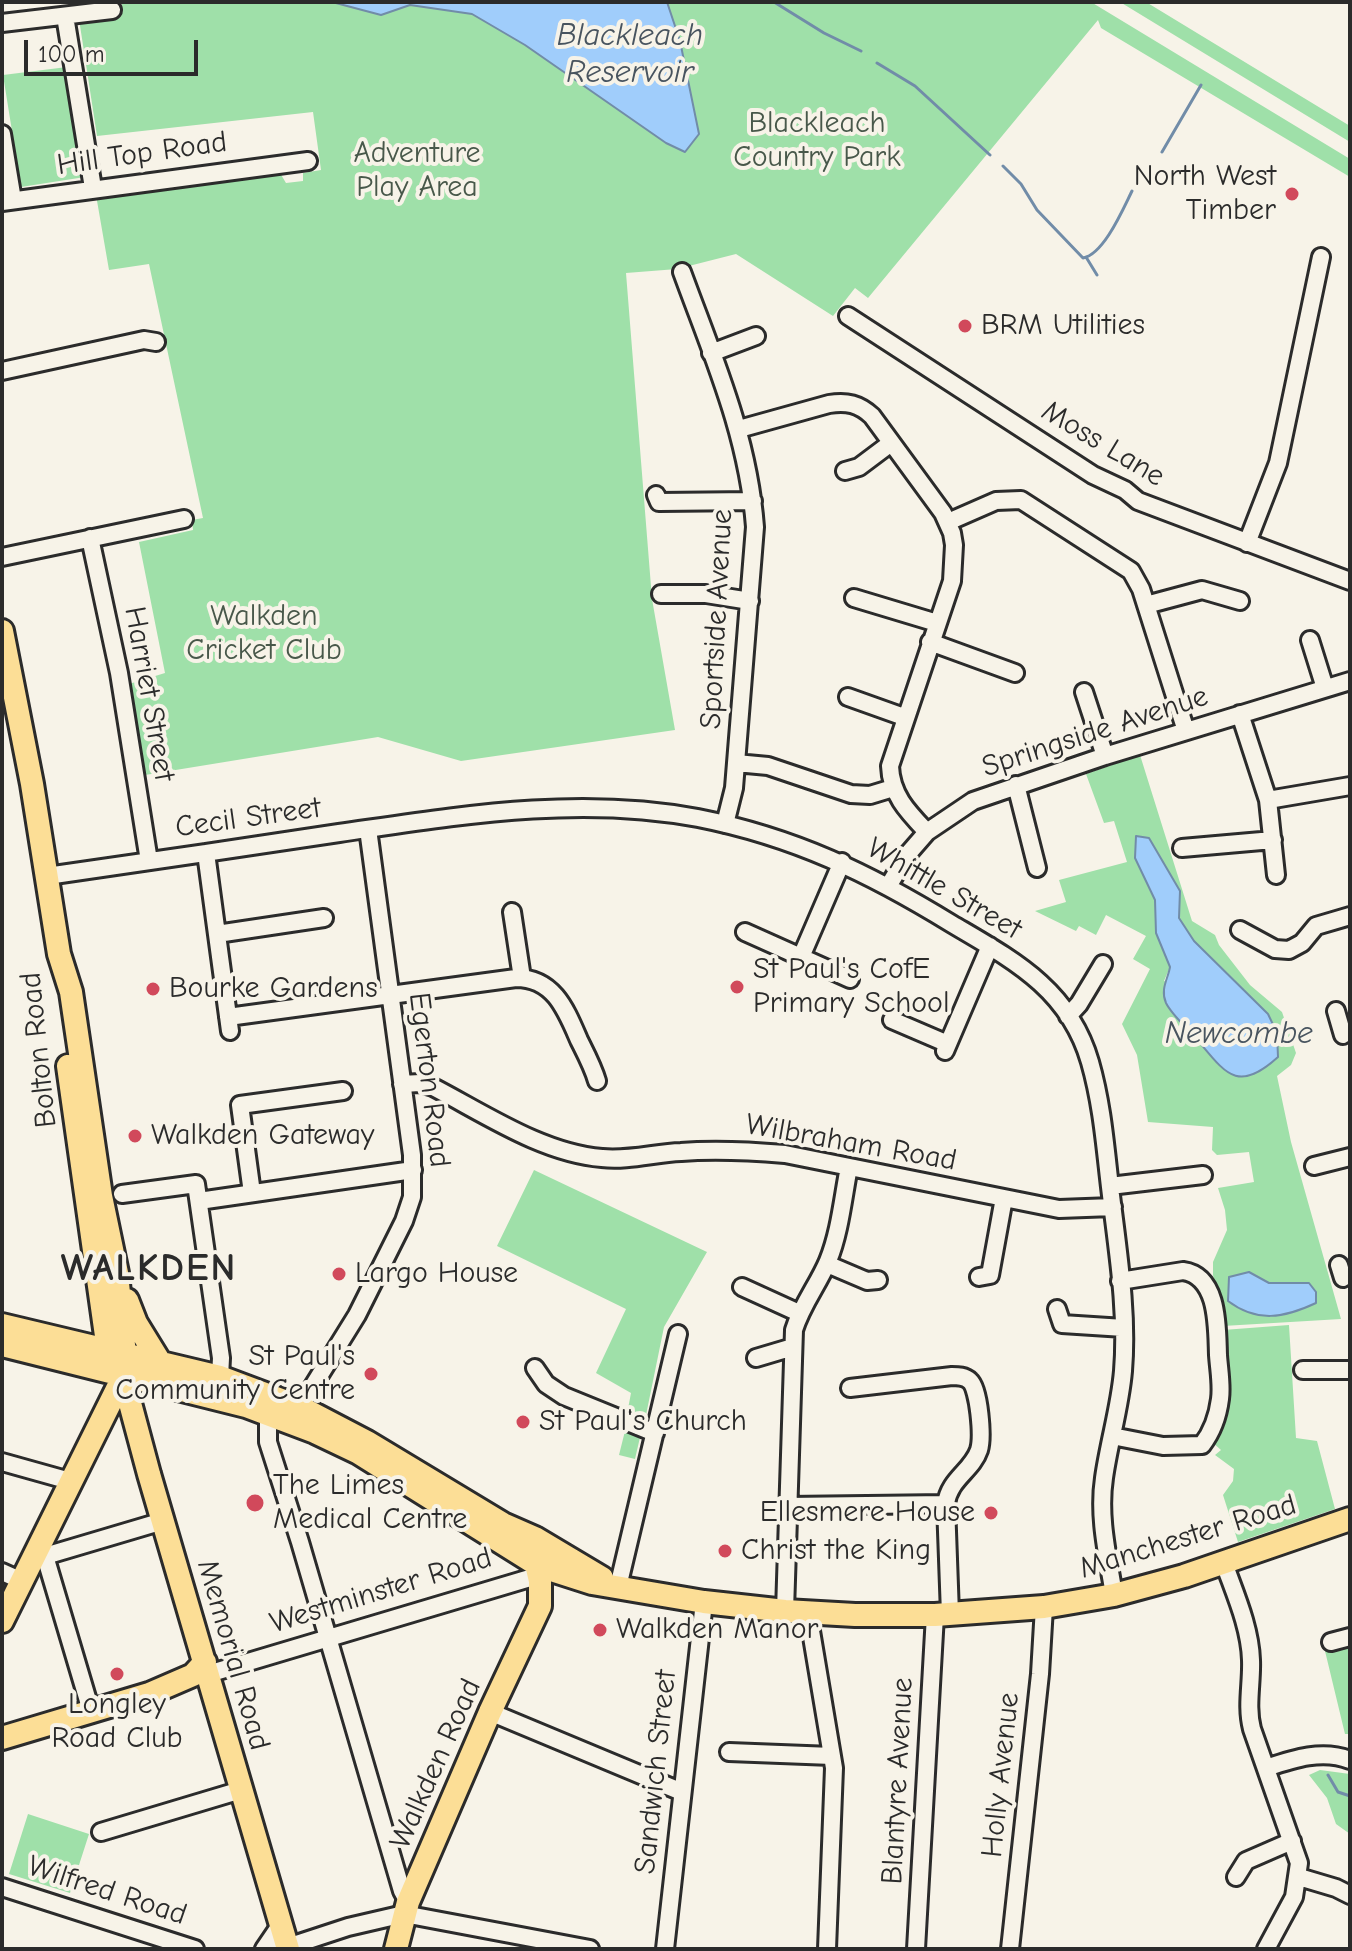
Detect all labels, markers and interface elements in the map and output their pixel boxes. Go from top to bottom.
water label: Blackleach Reservoir [557,17,703,92]
scale bar [28,24,202,74]
text: 100 m [38,40,105,68]
park label: Blackleach Country Park [733,106,901,176]
street label: Hill Top Road [55,124,229,184]
park label: Adventure Play Area [353,136,481,206]
place label: North West Timber [1134,159,1276,230]
marker: North West Timber [1283,185,1301,203]
place label: BRM Utilities [981,308,1145,344]
marker: BRM Utilities [956,317,974,335]
street label: Moss Lane [1035,393,1171,495]
street label: Sportside Avenue [693,508,741,730]
park label: Walkden Cricket Club [186,599,342,670]
street label: Harriet Street [116,604,182,784]
street label: Springside Avenue [978,679,1212,785]
street label: Cecil Street [173,790,323,846]
street label: Whittle Street [860,830,1028,948]
place label: St Paul's CofE Primary School [753,952,950,1022]
street label: Bolton Road [13,971,65,1129]
place label: Bourke Gardens [169,971,378,1007]
marker: St Paul's CofE Primary School [728,978,746,996]
marker: Bourke Gardens [144,980,162,998]
street label: Egerton Road [400,991,458,1169]
water label: Newcombe [1165,1015,1313,1053]
street label: Wilbraham Road [743,1107,959,1179]
place label: Walkden Gateway [151,1118,374,1154]
marker: Walkden Gateway [126,1127,144,1145]
district label: WALKDEN [61,1246,237,1292]
place label: Largo House [355,1256,518,1292]
marker: Largo House [330,1265,348,1283]
place label: St Paul's Community Centre [115,1339,355,1410]
marker: St Paul's Community Centre [362,1365,380,1383]
place label: St Paul's Church [539,1404,747,1440]
marker: St Paul's Church [514,1413,532,1431]
place label: The Limes Medical Centre [273,1468,467,1538]
street label: Manchester Road [1075,1487,1301,1587]
marker: The Limes Medical Centre [244,1492,266,1514]
place label: Ellesmere House [760,1495,975,1531]
marker: Ellesmere House [982,1504,1000,1522]
place label: Christ the King [741,1533,931,1569]
street label: Westminster Road [266,1540,496,1642]
marker: Christ the King [716,1542,734,1560]
street label: Memorial Road [189,1556,277,1754]
place label: Walkden Manor [616,1612,818,1648]
marker: Walkden Manor [591,1621,609,1639]
marker: Longley Road Club [108,1665,126,1683]
street label: Sandwich Street [627,1668,685,1876]
street label: Walkden Road [382,1673,490,1855]
street label: Blantyre Avenue [875,1677,921,1885]
place label: Longley Road Club [51,1687,183,1758]
street label: Holly Avenue [974,1691,1028,1859]
street label: Wilfred Road [23,1848,191,1934]

